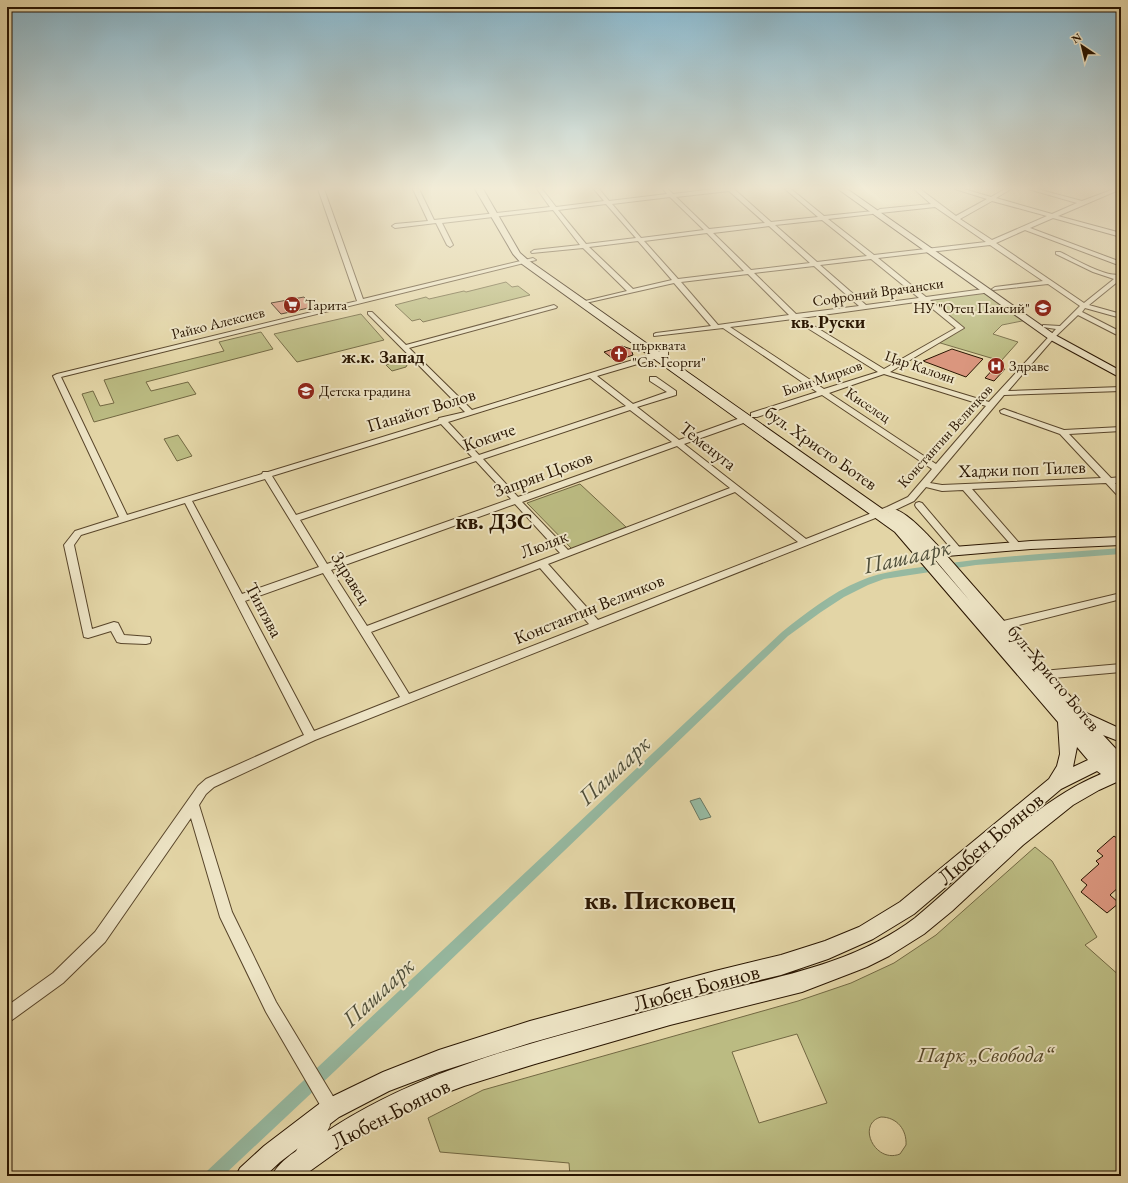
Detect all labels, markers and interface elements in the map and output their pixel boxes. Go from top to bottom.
north arrow [1062,26,1102,66]
text: N [1069,29,1084,46]
street label: Софроний Врачански [811,273,945,310]
supermarket icon: Тарита [282,295,302,315]
place label: Тарита [305,295,347,314]
place label: НУ "Отец Паисий" [913,298,1030,317]
school or university icon: НУ "Отец Паисий" [1033,298,1053,318]
street label: Райко Алексиев [169,302,266,343]
district label: кв. Руски [791,310,866,333]
place label: църквата "Св. Георги" [632,335,706,371]
church icon: църквата "Св. Георги" [609,344,629,364]
district label: ж.к. Запад [341,345,425,368]
street label: Цар Калоян [882,346,958,387]
street label: Боян Мирков [779,355,864,400]
hospital icon: Здраве [986,356,1006,376]
place label: Здраве [1009,356,1049,375]
street label: Константин Величков [893,380,996,491]
school or university icon: Детска градина [296,381,316,401]
place label: Детска градина [319,381,411,400]
street label: Панайот Волов [364,382,478,437]
street label: Киселец [842,383,895,427]
street label: бул. Христо Ботев [761,400,882,495]
street label: Теменуга [675,416,742,476]
street label: Кокиче [460,417,518,456]
street label: Запрян Цоков [490,445,596,502]
street label: Хаджи поп Тилев [957,455,1086,482]
district label: кв. ДЗС [455,507,533,536]
street label: Люляк [517,524,571,563]
water label: Пашаарк [859,531,955,581]
street label: Здравец [326,547,377,609]
street label: Константин Величков [511,568,667,649]
street label: Тинтява [240,578,289,642]
street label: бул. Христо Ботев [1003,620,1106,736]
water label: Пашаарк [570,728,658,812]
street label: Любен Боянов [931,785,1049,891]
district label: кв. Писковец [584,883,736,917]
water label: Пашаарк [334,950,422,1034]
street label: Любен Боянов [630,957,763,1018]
park label: Парк „Свобода“ [916,1040,1055,1069]
street label: Любен Боянов [326,1071,455,1156]

